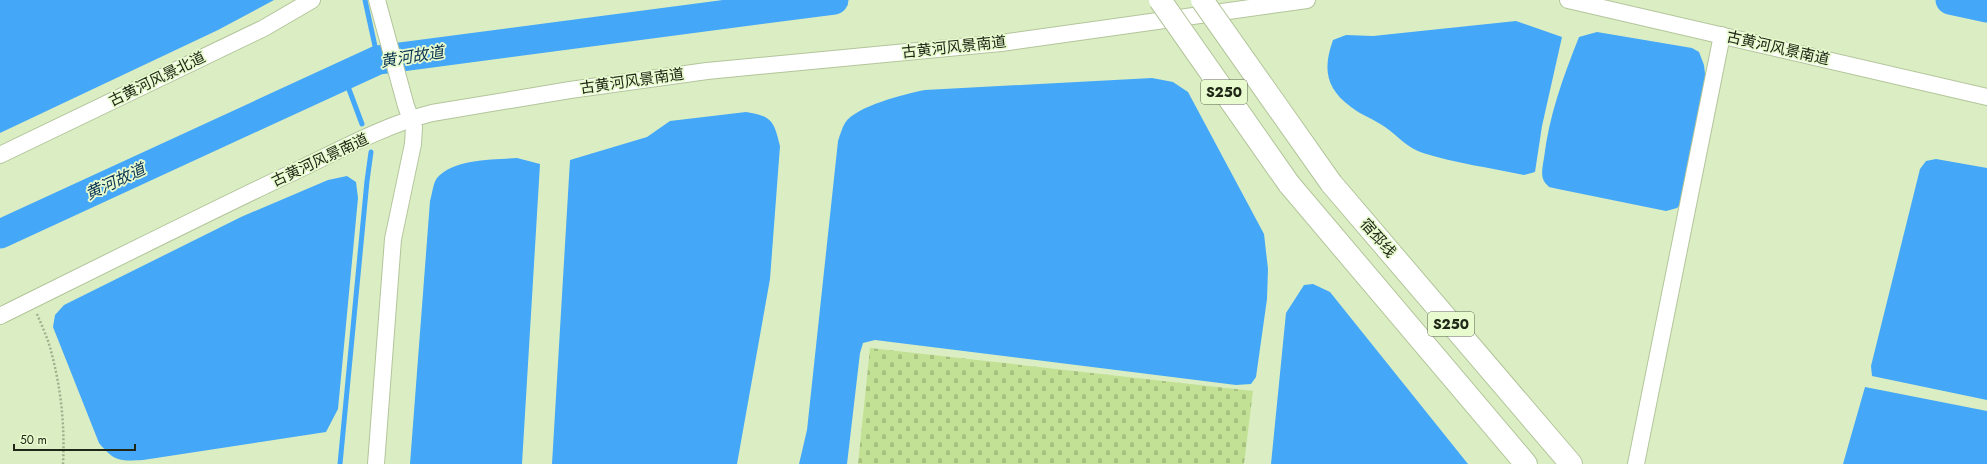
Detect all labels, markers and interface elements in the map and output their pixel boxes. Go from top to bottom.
street label: 古黄河风景南道 [1724,25,1832,71]
street label: 古黄河风景南道 [901,31,1007,63]
water label: 黄河故道 [379,40,447,73]
street label: 古黄河风景北道 [105,46,209,112]
street label: 古黄河风景南道 [578,63,686,99]
road number: S250 [1201,80,1247,104]
street label: 古黄河风景南道 [268,128,372,192]
water label: 黄河故道 [81,157,151,205]
street label: 宿邳线 [1355,214,1401,262]
road number: S250 [1428,312,1474,336]
scale bar [14,426,135,452]
text: 50 m [20,431,47,449]

